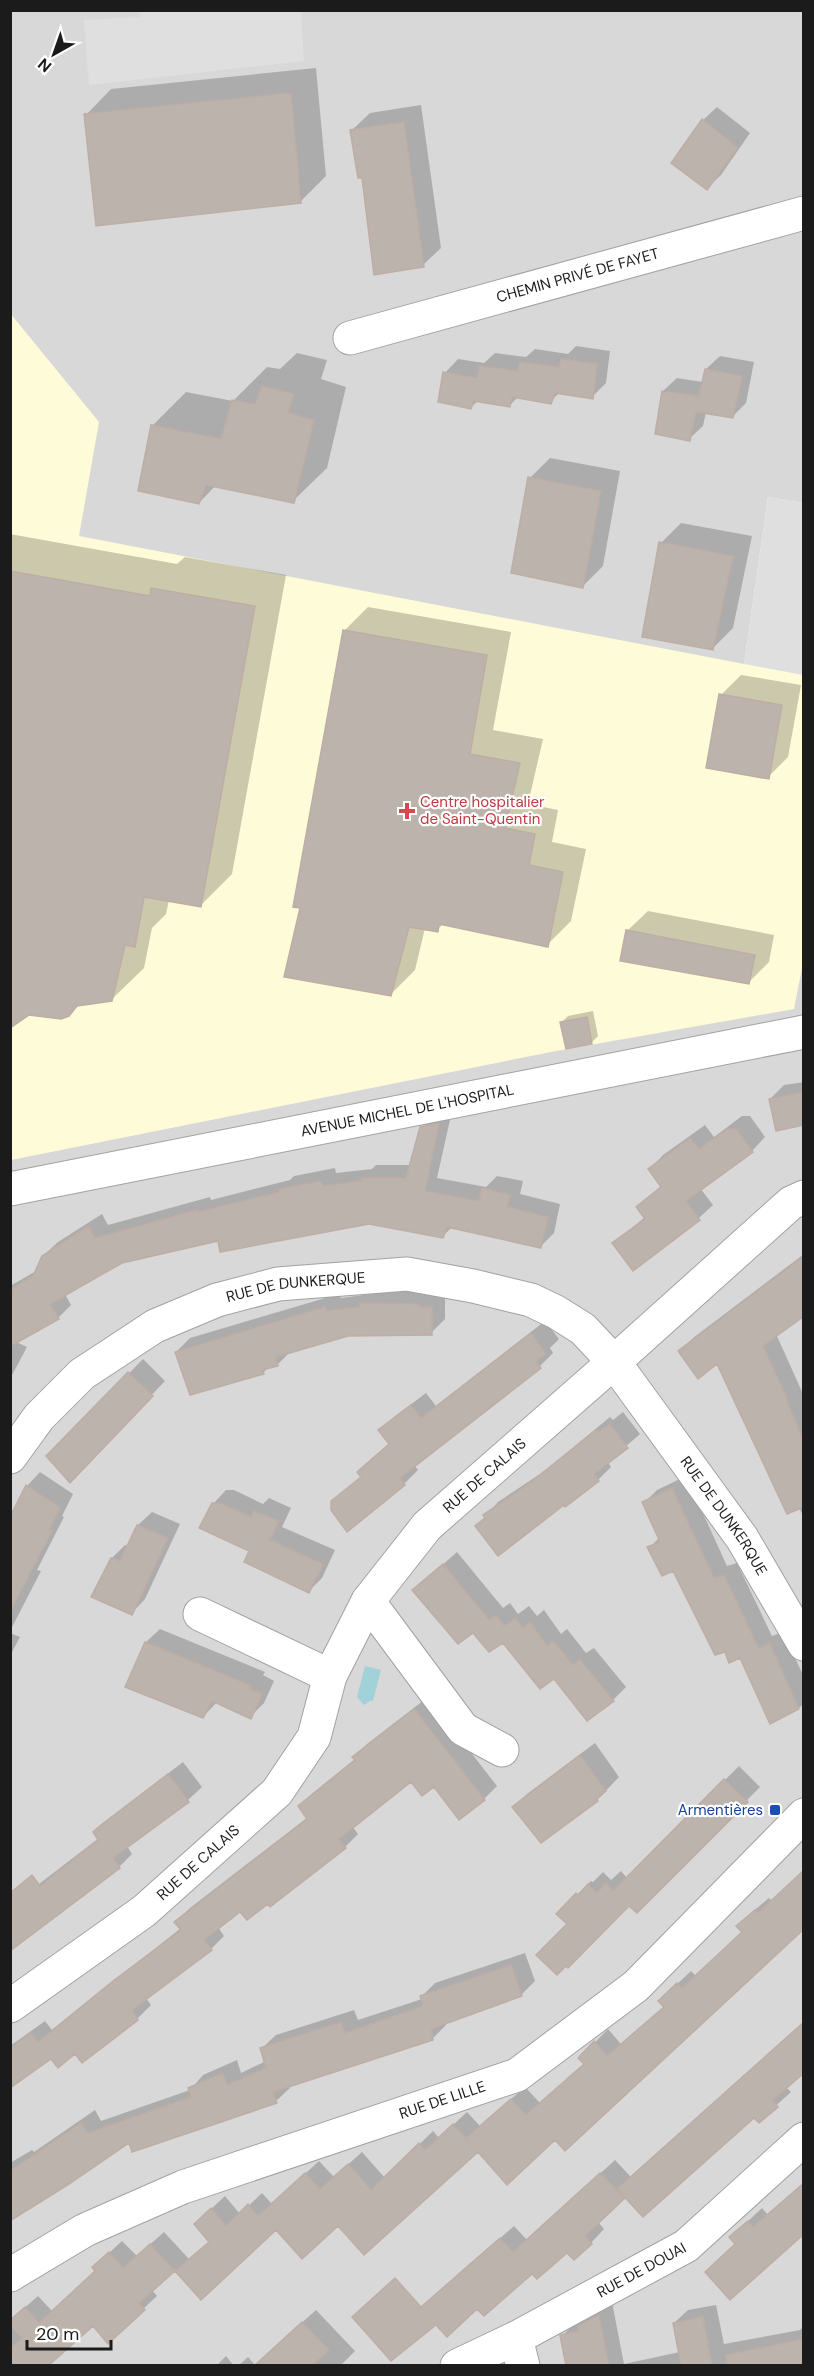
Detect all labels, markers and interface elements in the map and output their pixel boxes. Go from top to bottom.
north arrow [24,24,84,84]
text: N [33,53,56,77]
street label: CHEMIN PRIVÉ DE FAYET [494,243,661,307]
place label: Centre hospitalier de Saint-Quentin [420,792,545,829]
marker: Centre hospitalier de Saint-Quentin [398,802,416,820]
street label: AVENUE MICHEL DE L'HOSPITAL [299,1080,516,1141]
street label: RUE DE DUNKERQUE [224,1267,366,1307]
street label: RUE DE CALAIS [439,1433,531,1518]
street label: RUE DE DUNKERQUE [676,1452,772,1579]
place label: Armentières [678,1800,763,1820]
marker: Armentières [768,1803,782,1817]
street label: RUE DE CALAIS [153,1820,244,1905]
street label: RUE DE LILLE [397,2076,488,2124]
street label: RUE DE DOUAI [593,2238,690,2302]
scale bar [27,2313,111,2351]
text: 20 m [36,2322,79,2346]

